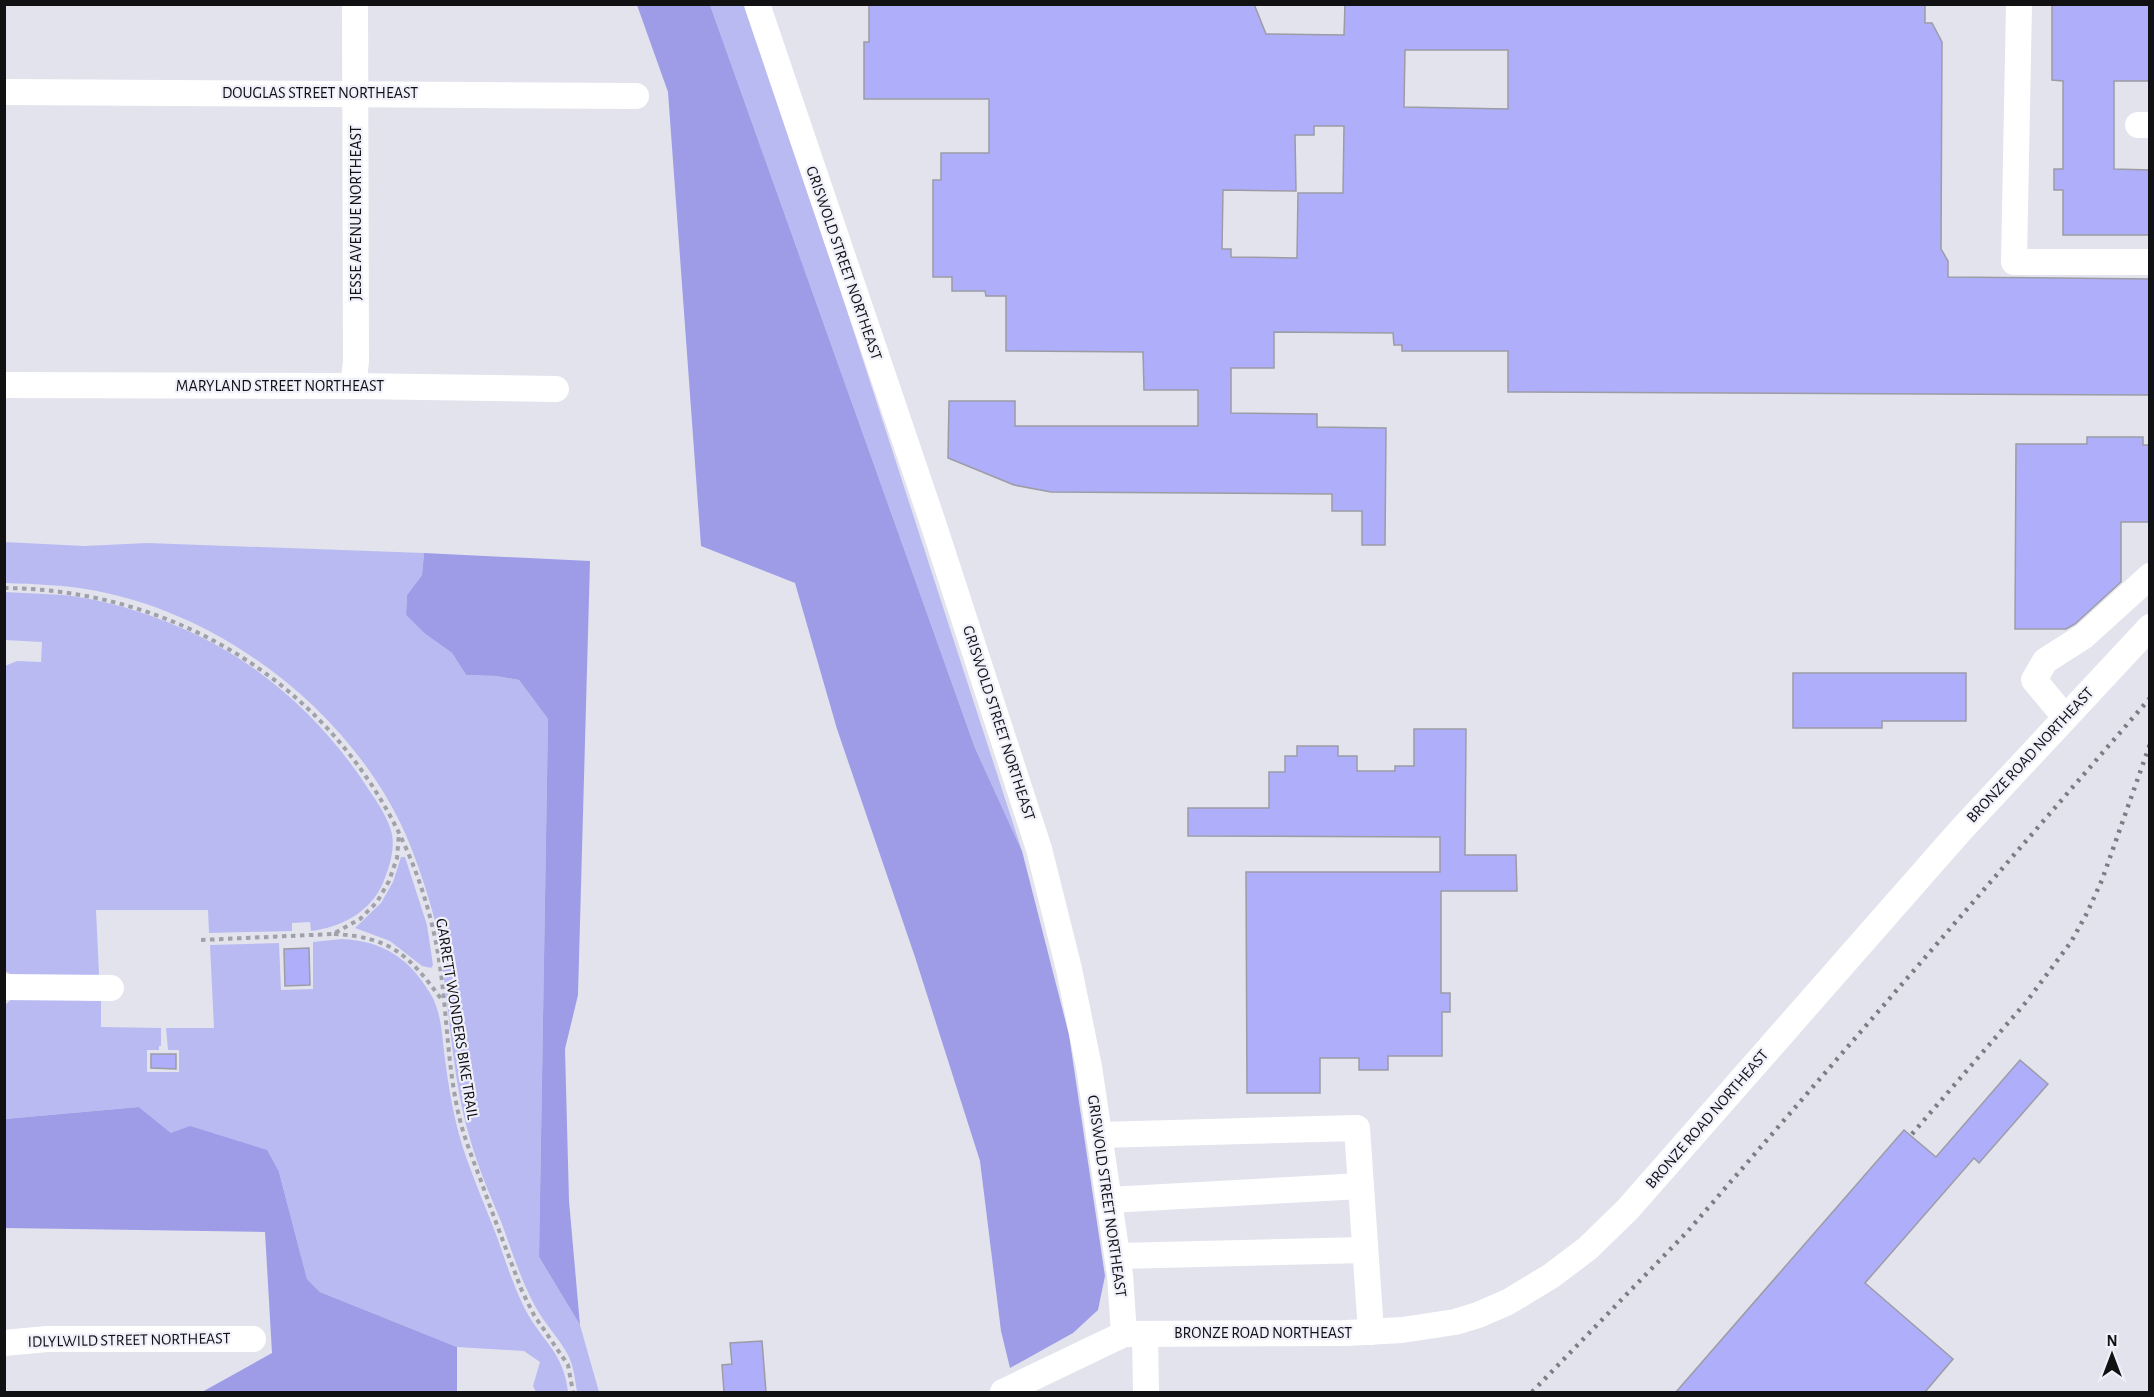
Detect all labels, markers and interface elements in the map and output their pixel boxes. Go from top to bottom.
street label: DOUGLAS STREET NORTHEAST [222,85,418,101]
street label: JESSE AVENUE NORTHEAST [348,125,364,301]
street label: GRISWOLD STREET NORTHEAST [803,164,885,362]
street label: MARYLAND STREET NORTHEAST [176,378,384,394]
street label: GRISWOLD STREET NORTHEAST [960,623,1038,823]
street label: BRONZE ROAD NORTHEAST [1963,684,2097,826]
street label: GARRETT WONDERS BIKE TRAIL [433,917,481,1121]
street label: BRONZE ROAD NORTHEAST [1643,1046,1772,1191]
street label: GRISWOLD STREET NORTHEAST [1085,1094,1129,1298]
street label: BRONZE ROAD NORTHEAST [1174,1325,1352,1341]
north arrow [2082,1325,2142,1385]
street label: IDLYLWILD STREET NORTHEAST [27,1330,231,1350]
text: N [2106,1333,2118,1349]

